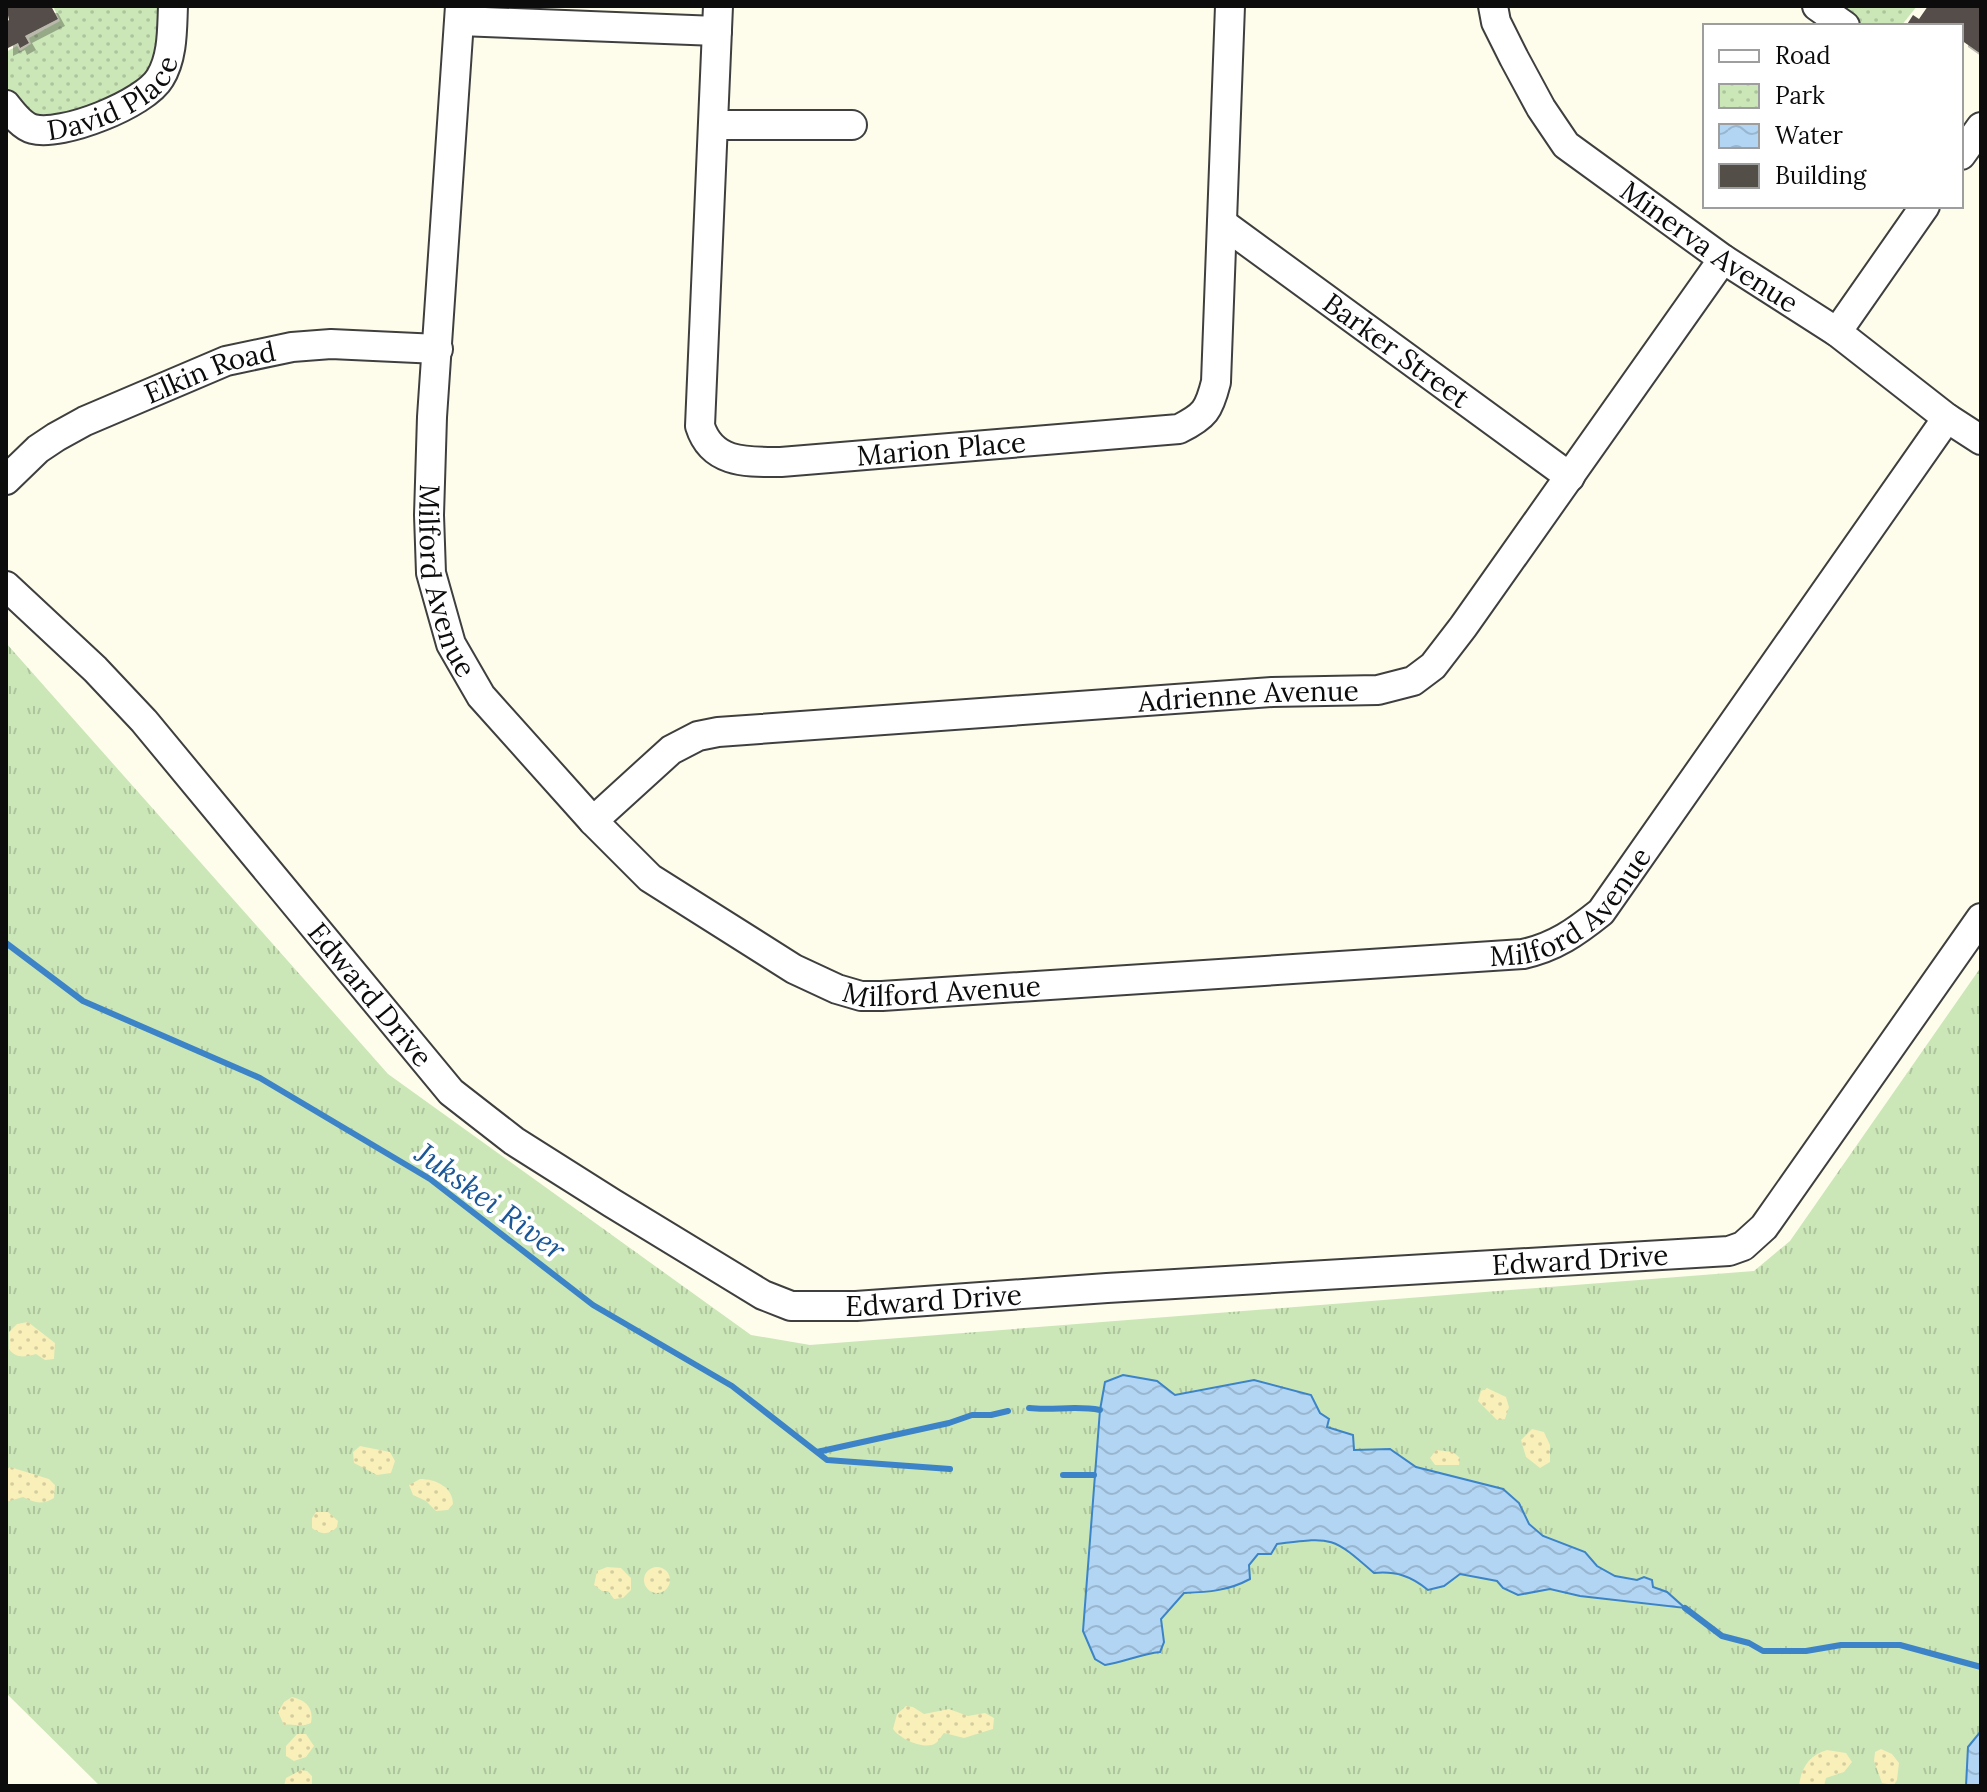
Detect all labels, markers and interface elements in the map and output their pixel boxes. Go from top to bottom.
legend [1703,24,1963,208]
text: Road [1775,40,1831,71]
street label: David Place [44,51,186,148]
text: Park [1775,80,1825,111]
text: Water [1775,120,1843,151]
text: Building [1775,160,1867,191]
street label: Minerva Avenue [1613,172,1805,321]
street label: Barker Street [1316,285,1477,416]
street label: Elkin Road [139,333,279,412]
street label: Marion Place [855,424,1027,474]
street label: Milford Avenue [411,483,484,684]
street label: Adrienne Avenue [1136,672,1359,720]
street label: Milford Avenue [1488,840,1659,974]
street label: Edward Drive [300,915,440,1074]
street label: Milford Avenue [839,968,1042,1015]
water label: Jukskei River [407,1133,574,1269]
street label: Edward Drive [1491,1237,1669,1283]
street label: Edward Drive [845,1276,1023,1324]

